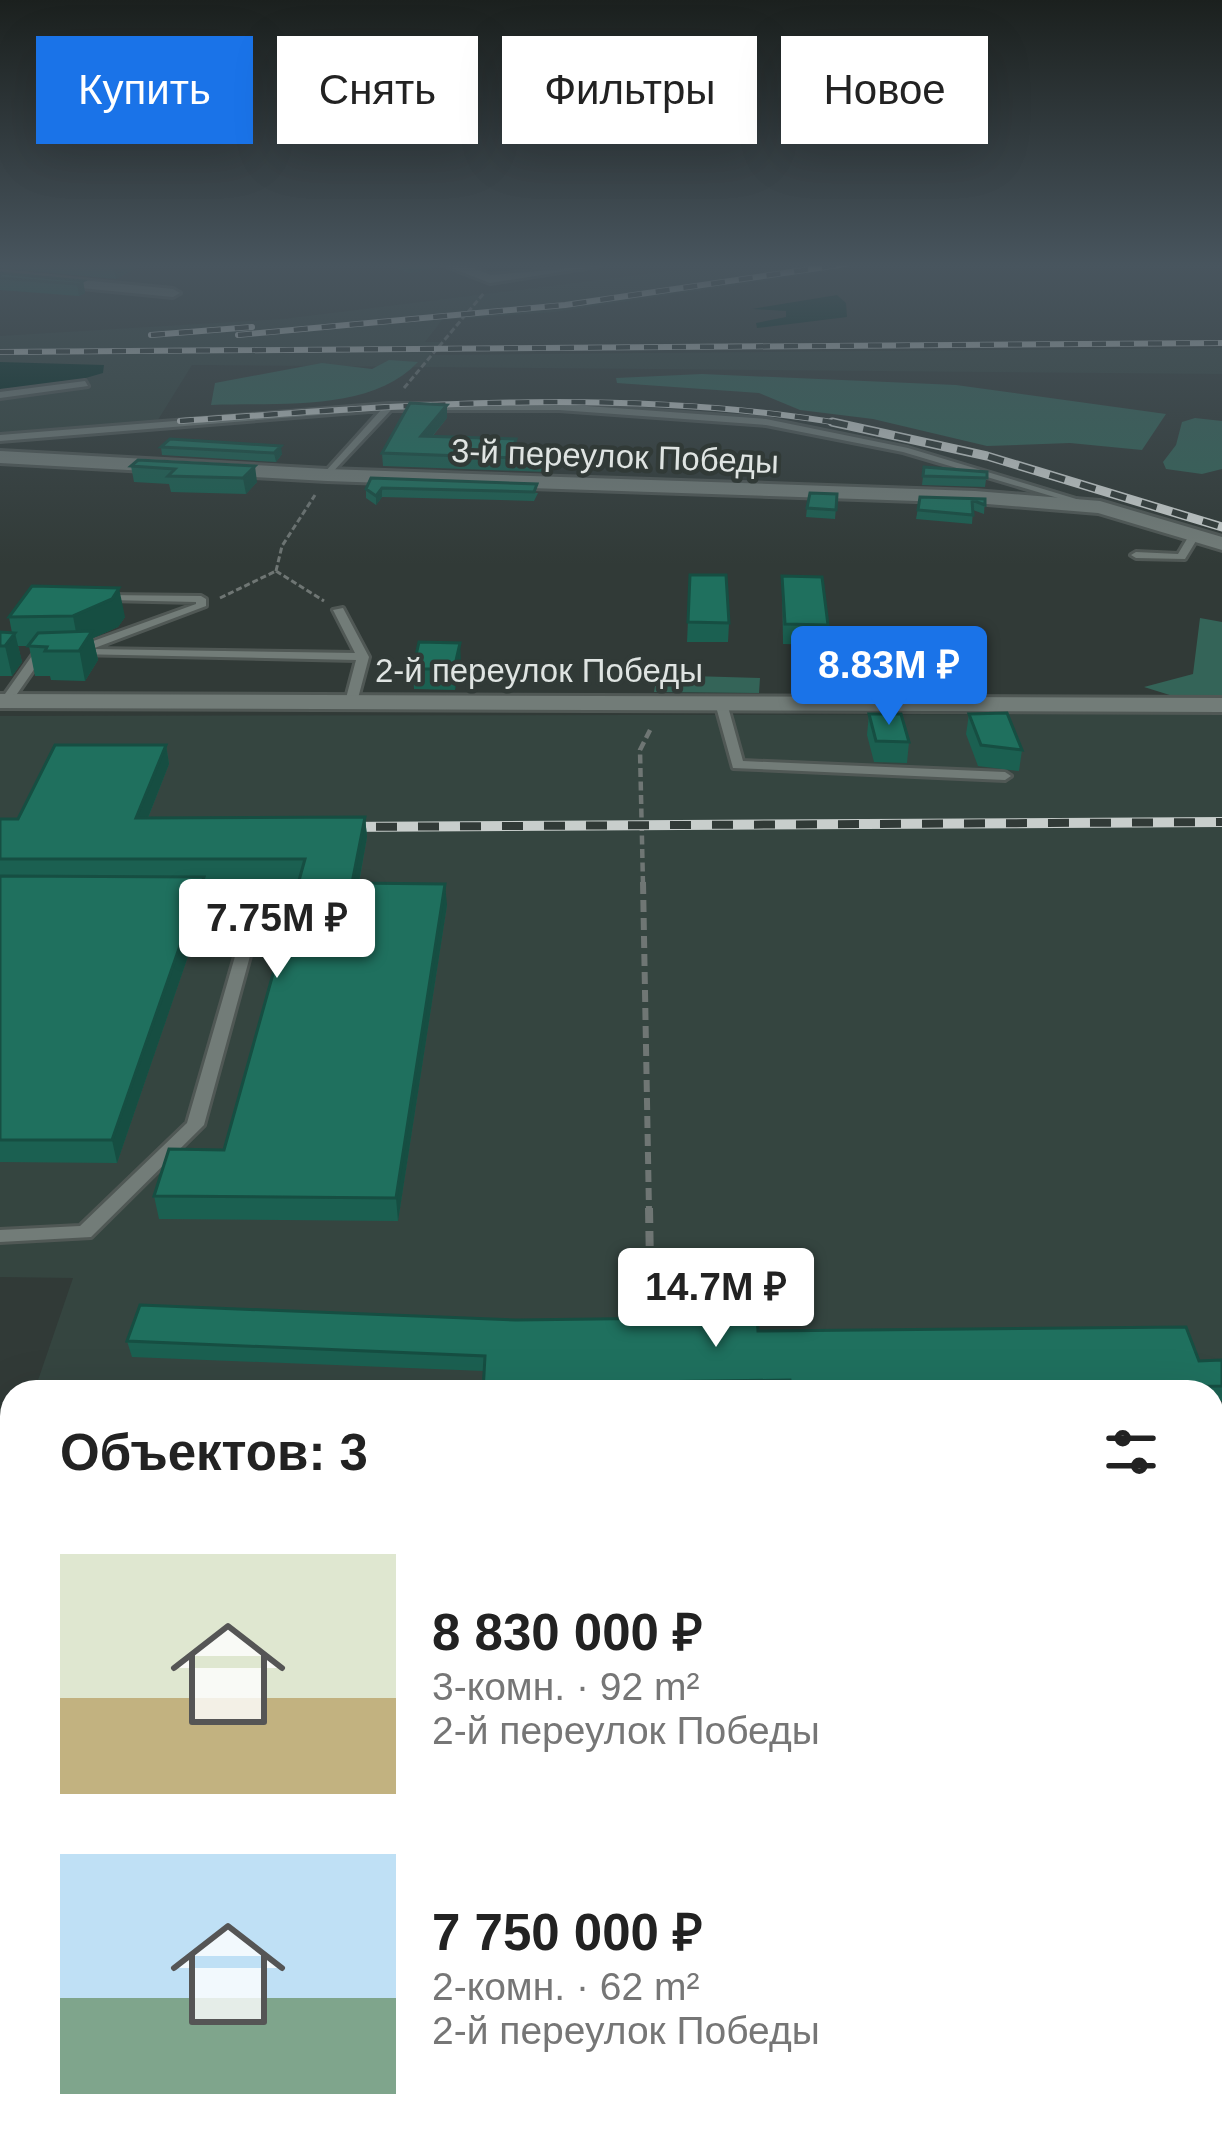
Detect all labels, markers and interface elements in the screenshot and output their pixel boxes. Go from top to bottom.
chip: Купить [36,36,253,144]
chip: Снять [277,36,478,144]
chip: Фильтры [502,36,757,144]
chip: Новое [781,36,988,144]
street label: 3-й переулок Победы [450,432,780,480]
pin: 8.83M ₽ [778,626,1000,728]
text: 8.83M ₽ [818,643,960,686]
street label: 2-й переулок Победы [375,652,703,689]
pin: 7.75M ₽ [166,879,388,981]
text: 7.75M ₽ [206,896,348,939]
pin: 14.7M ₽ [605,1248,827,1350]
text: 14.7M ₽ [645,1265,787,1308]
icon: filters [1098,1419,1164,1485]
text: Объектов: 3 [60,1424,368,1481]
icon: home [156,1602,300,1746]
text: 8 830 000 ₽ [432,1604,703,1661]
text: 3-комн. · 92 m² [432,1665,699,1708]
text: 2-й переулок Победы [432,1709,820,1752]
icon: home [156,1902,300,2046]
text: 7 750 000 ₽ [432,1904,703,1961]
text: 2-комн. · 62 m² [432,1965,699,2008]
text: 2-й переулок Победы [432,2009,820,2052]

